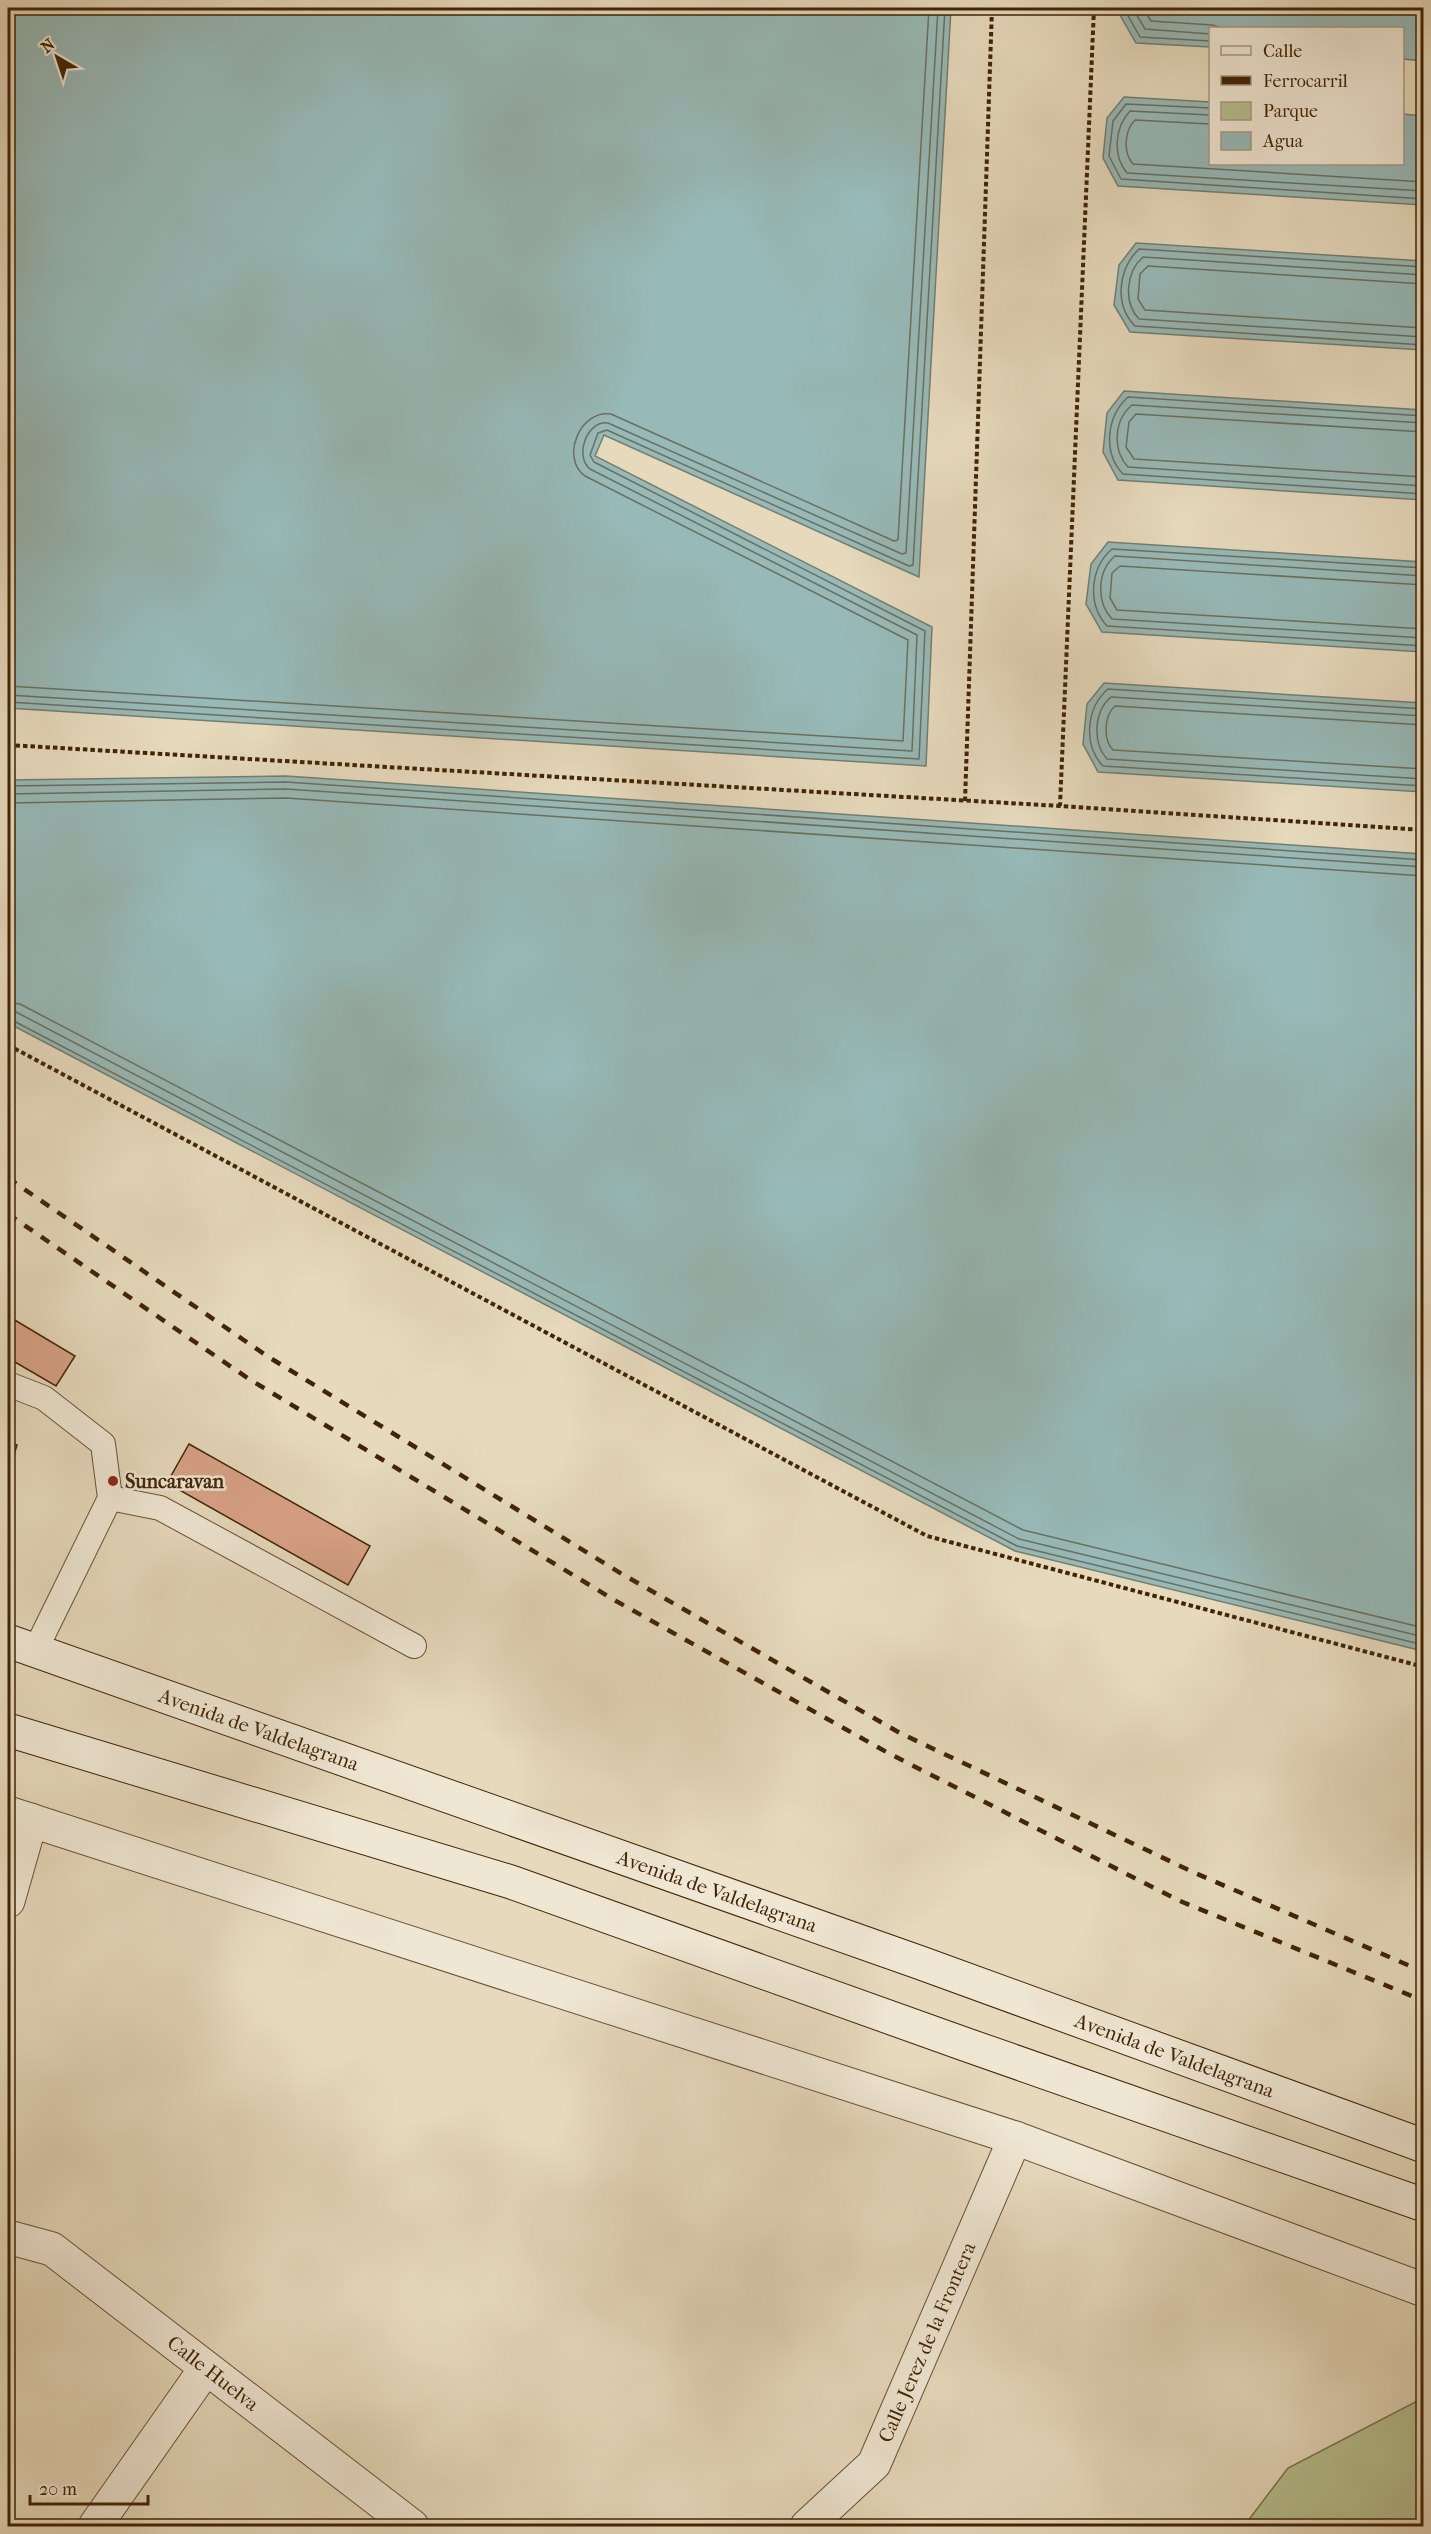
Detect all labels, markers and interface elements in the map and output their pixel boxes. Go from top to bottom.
north arrow [27,27,87,87]
legend [1209,27,1404,165]
text: N [37,34,59,57]
text: Calle [1263,41,1302,62]
text: Ferrocarril [1263,71,1348,92]
text: Parque [1263,101,1318,122]
text: Agua [1262,131,1304,152]
place label: Suncaravan [125,1470,225,1493]
marker: Suncaravan [106,1474,120,1488]
street label: Avenida de Valdelagrana [155,1683,363,1776]
street label: Avenida de Valdelagrana [613,1845,821,1937]
street label: Avenida de Valdelagrana [1071,2008,1278,2102]
street label: Calle Jerez de la Frontera [873,2238,980,2446]
street label: Calle Huelva [163,2331,264,2416]
scale bar [30,2468,148,2506]
text: 20 m [39,2479,77,2500]

